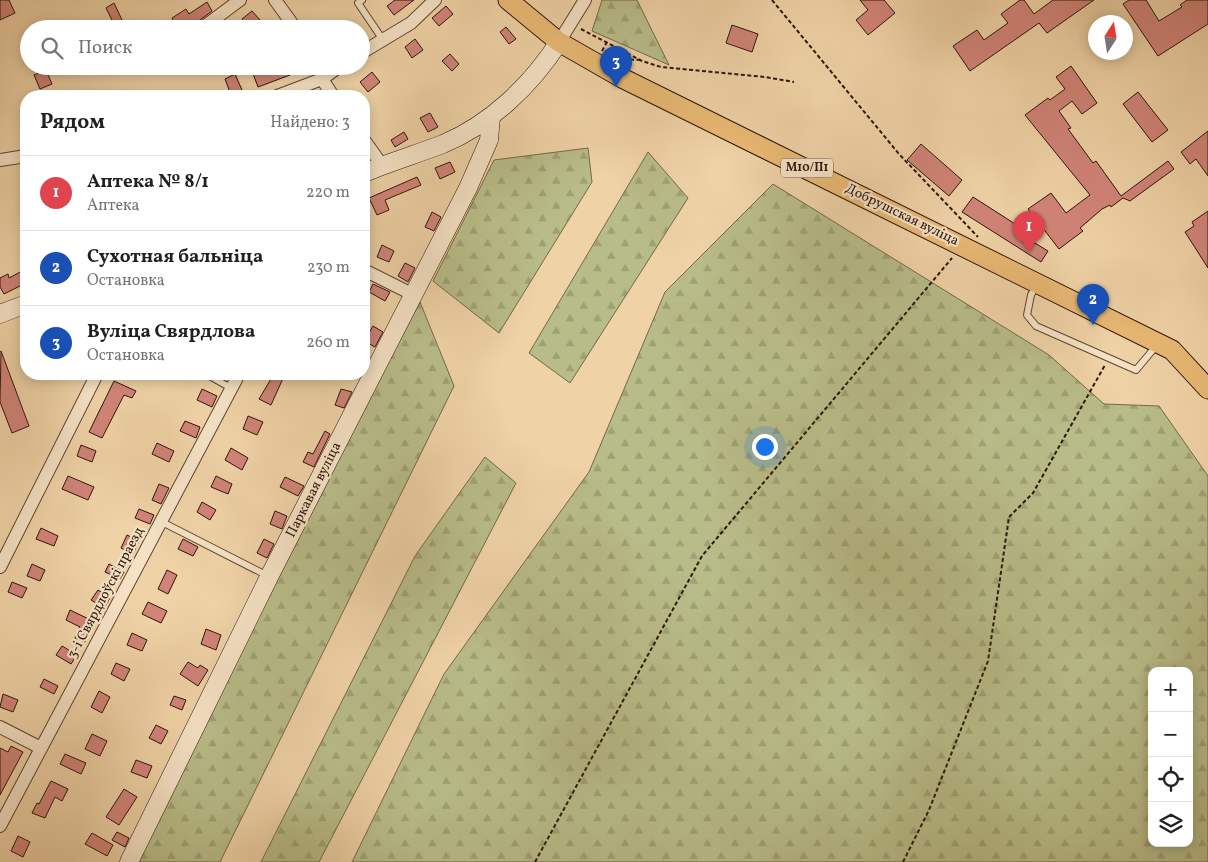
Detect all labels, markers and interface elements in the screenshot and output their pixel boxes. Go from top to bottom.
north arrow [1088,15,1133,60]
search box [20,20,370,75]
icon: search [38,34,66,62]
text: Поиск [78,35,132,61]
pin: 3 [600,46,632,87]
text: Рядом [40,108,105,137]
text: Найдено: 3 [270,112,350,134]
road number: М10/П1 [781,158,833,178]
text: Аптека № 8/1 [87,169,209,195]
street label: Добрушская вуліца [842,179,962,251]
text: 1 [53,182,59,204]
text: 220 m [306,182,350,204]
text: Аптека [87,195,140,217]
pin: 1 [1013,211,1045,252]
text: Сухотная бальніца [87,244,263,270]
text: 2 [52,257,60,279]
text: 230 m [307,257,350,279]
text: Остановка [87,270,165,292]
pin: 2 [1077,284,1109,325]
text: Вуліца Свярдлова [87,319,255,345]
text: 3 [52,332,60,354]
text: 260 m [306,332,350,354]
text: Остановка [87,345,165,367]
your location [752,434,778,460]
street label: Паркавая вуліца [282,439,346,541]
street label: 3-і Свярдлоўскі праезд [63,524,149,662]
map controls [1148,667,1193,847]
button: + [1148,667,1193,712]
button: − [1148,712,1193,757]
button: locate [1148,757,1193,802]
button: layers [1148,802,1193,847]

